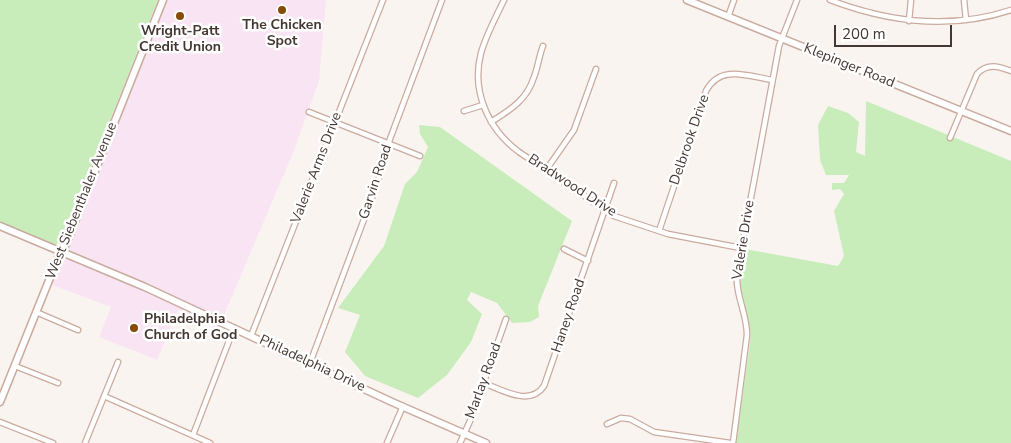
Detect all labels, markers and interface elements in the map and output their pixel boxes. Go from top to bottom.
marker: The Chicken Spot [276,4,288,16]
marker: Wright-Patt Credit Union [174,10,186,22]
scale bar [836,15,954,47]
place label: The Chicken Spot [242,18,322,50]
place label: Wright-Patt Credit Union [139,24,221,56]
text: 200 m [842,24,886,44]
street label: Klepinger Road [801,40,897,92]
street label: Delbrook Drive [667,93,713,187]
street label: Valerie Arms Drive [288,110,346,226]
street label: West Siebenthaler Avenue [43,120,121,282]
street label: Garvin Road [356,143,396,221]
street label: Bradwood Drive [525,151,619,221]
street label: Valerie Drive [729,199,759,281]
street label: Haney Road [549,277,589,355]
place label: Philadelphia Church of God [144,312,237,344]
marker: Philadelphia Church of God [128,322,140,334]
street label: Philadelphia Drive [256,332,368,396]
street label: Marlay Road [463,341,505,421]

